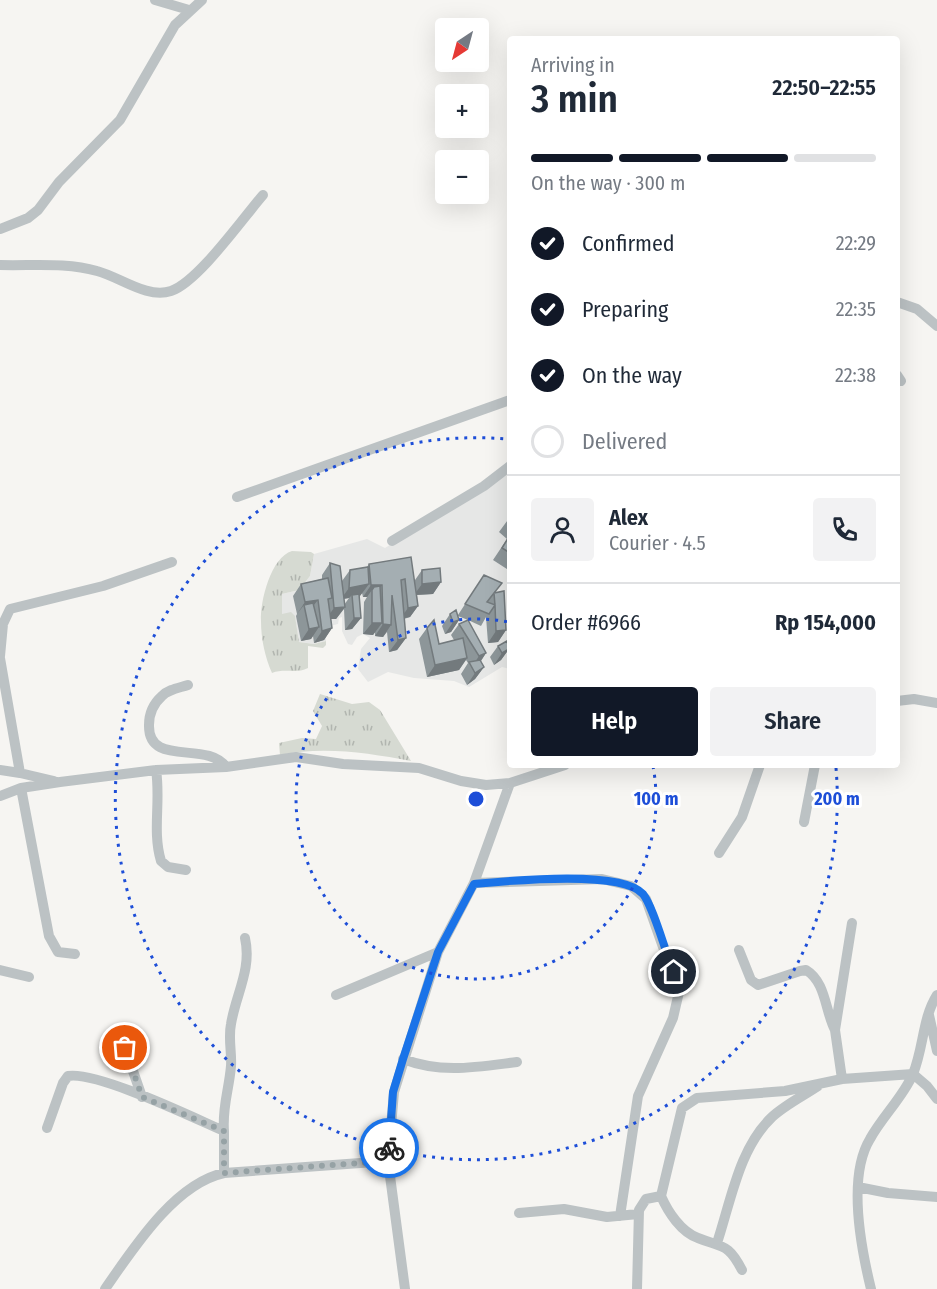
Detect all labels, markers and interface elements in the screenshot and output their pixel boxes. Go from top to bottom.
north arrow [435,18,489,72]
map controls [435,18,489,204]
text: Arriving in [531,53,615,77]
text: 22:50–22:55 [772,74,876,101]
text: 3 min [531,76,618,122]
button: + [435,84,489,138]
button: − [435,150,489,204]
text: On the way · 300 m [531,171,685,195]
icon: check [531,227,564,260]
text: Confirmed [582,230,675,257]
text: 22:29 [836,231,876,255]
icon: check [531,293,564,326]
text: Preparing [582,296,668,323]
text: 22:35 [836,297,876,321]
icon: check [531,359,564,392]
text: On the way [582,362,682,389]
text: 22:38 [835,363,876,387]
text: Delivered [582,428,667,455]
button: person [531,498,594,561]
button: phone [813,498,876,561]
text: Alex [609,504,648,531]
text: Courier · 4.5 [609,531,706,555]
text: Order #6966 [531,609,641,636]
text: Rp 154,000 [775,609,876,636]
button: Help [531,687,698,756]
button: Share [710,687,876,756]
text: 100 m [634,788,678,810]
text: 200 m [813,788,860,810]
centre of rings [466,789,486,809]
pin [648,946,699,997]
icon: home [657,955,690,988]
pin [99,1022,150,1073]
icon: bag [108,1031,141,1064]
courier [359,1118,419,1178]
icon: bike [373,1132,406,1165]

